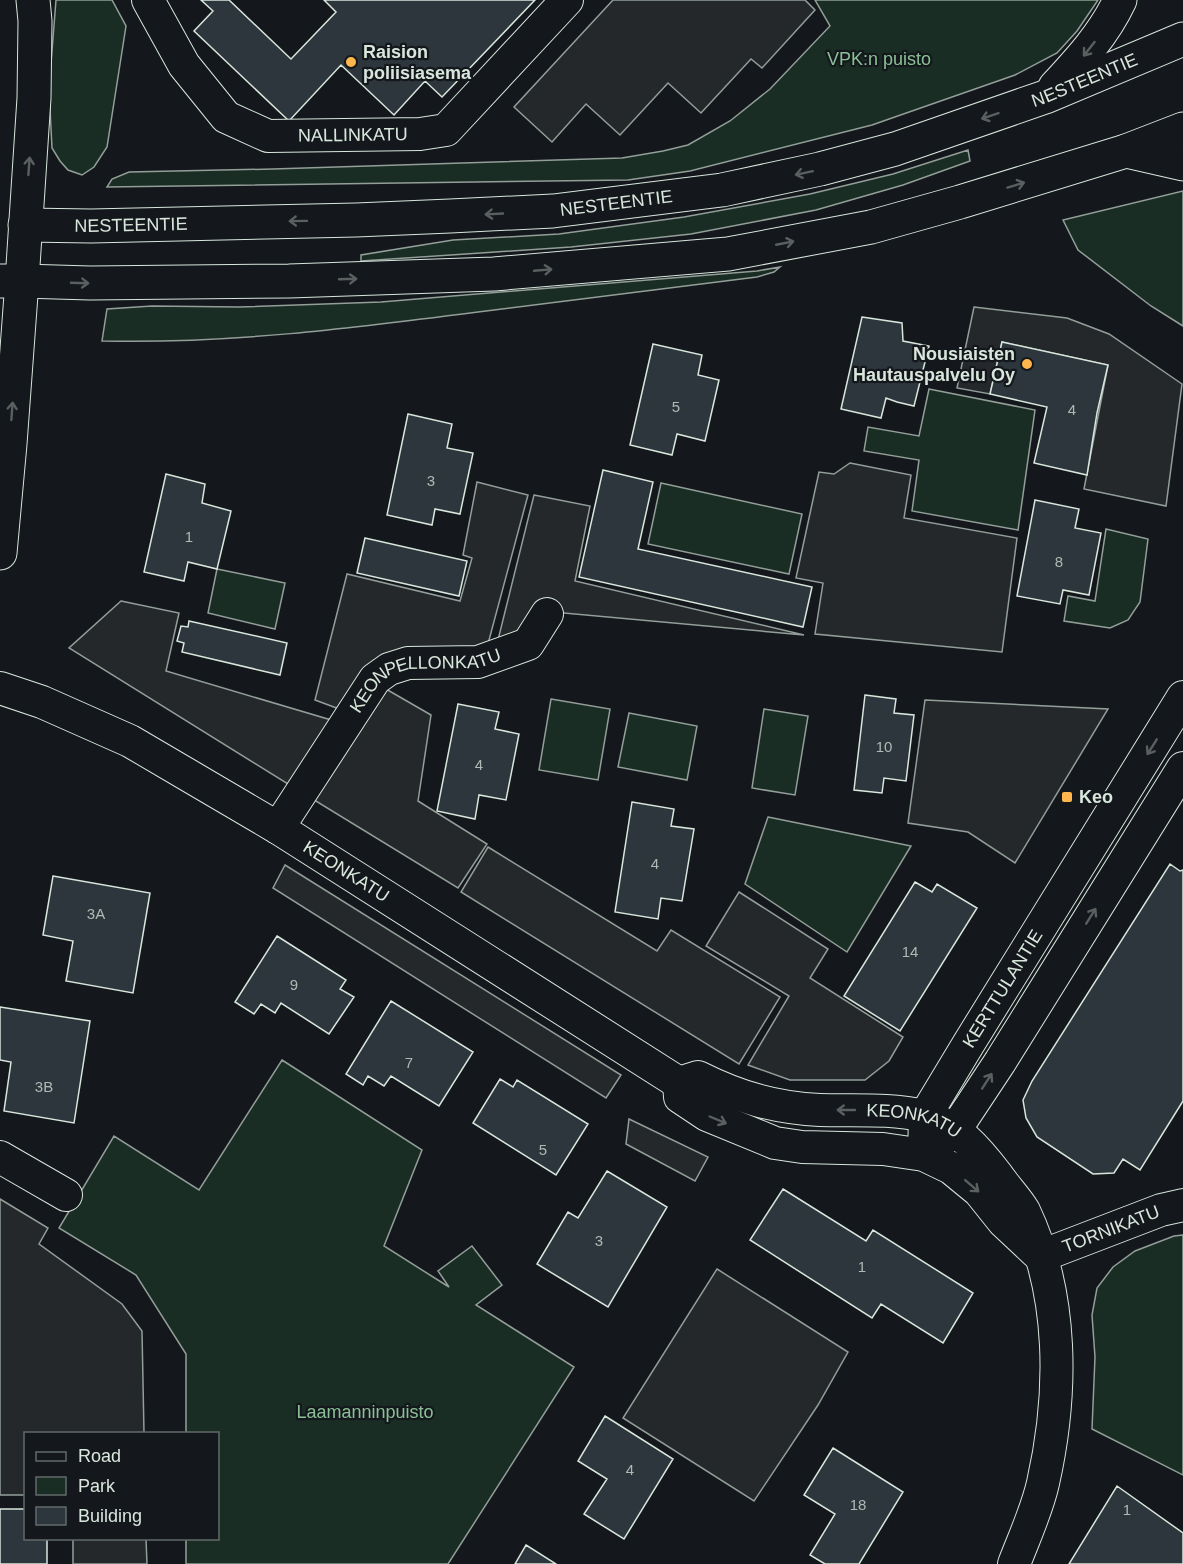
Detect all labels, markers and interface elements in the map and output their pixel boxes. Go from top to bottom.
one-way arrow [1083,41,1096,57]
place label: Raision poliisiasema [363,42,472,83]
park label: VPK:n puisto [827,49,931,69]
street label: NESTEENTIE [1029,49,1140,111]
marker: Raision poliisiasema [344,55,358,69]
one-way arrow [981,111,1000,122]
street label: NALLINKATU [298,124,408,146]
one-way arrow [24,157,35,177]
one-way arrow [794,168,814,179]
one-way arrow [1006,179,1025,190]
street label: NESTEENTIE [559,186,674,220]
one-way arrow [485,209,505,220]
street label: NESTEENTIE [74,214,188,236]
one-way arrow [288,216,308,227]
one-way arrow [775,237,794,248]
one-way arrow [532,265,552,276]
one-way arrow [337,274,357,285]
one-way arrow [70,277,90,288]
place label: Nousiaisten Hautauspalvelu Oy [853,344,1015,385]
marker: Nousiaisten Hautauspalvelu Oy [1020,357,1034,371]
house number: 5 [672,398,680,415]
one-way arrow [7,401,18,421]
house number: 4 [1068,401,1076,418]
house number: 3 [427,472,435,489]
house number: 1 [185,528,193,545]
house number: 8 [1055,553,1063,570]
street label: KEONPELLONKATU [346,645,503,716]
house number: 10 [876,738,892,755]
one-way arrow [1146,738,1158,755]
house number: 4 [475,756,483,773]
place label: Keo [1079,787,1113,807]
marker: Keo [1060,790,1074,804]
street label: KEONKATU [300,837,393,906]
house number: 4 [651,855,659,872]
house number: 3A [87,905,105,922]
one-way arrow [1085,908,1097,924]
street label: KERTTULANTIE [959,926,1046,1051]
house number: 14 [902,943,918,960]
house number: 9 [290,976,298,993]
house number: 7 [405,1054,413,1071]
one-way arrow [981,1072,994,1089]
house number: 3B [35,1078,53,1095]
street label: KEONKATU [866,1100,965,1142]
one-way arrow [836,1104,856,1116]
one-way arrow [708,1115,726,1126]
house number: 5 [539,1141,547,1158]
one-way arrow [965,1179,980,1193]
street label: TORNIKATU [1060,1201,1162,1257]
house number: 3 [595,1232,603,1249]
house number: 1 [858,1258,866,1275]
park label: Laamanninpuisto [296,1402,434,1422]
legend [24,1432,219,1540]
text: Road [78,1446,121,1466]
house number: 4 [626,1461,634,1478]
text: Park [78,1476,116,1496]
house number: 18 [850,1496,866,1513]
house number: 1 [1123,1501,1131,1518]
text: Building [78,1506,142,1526]

